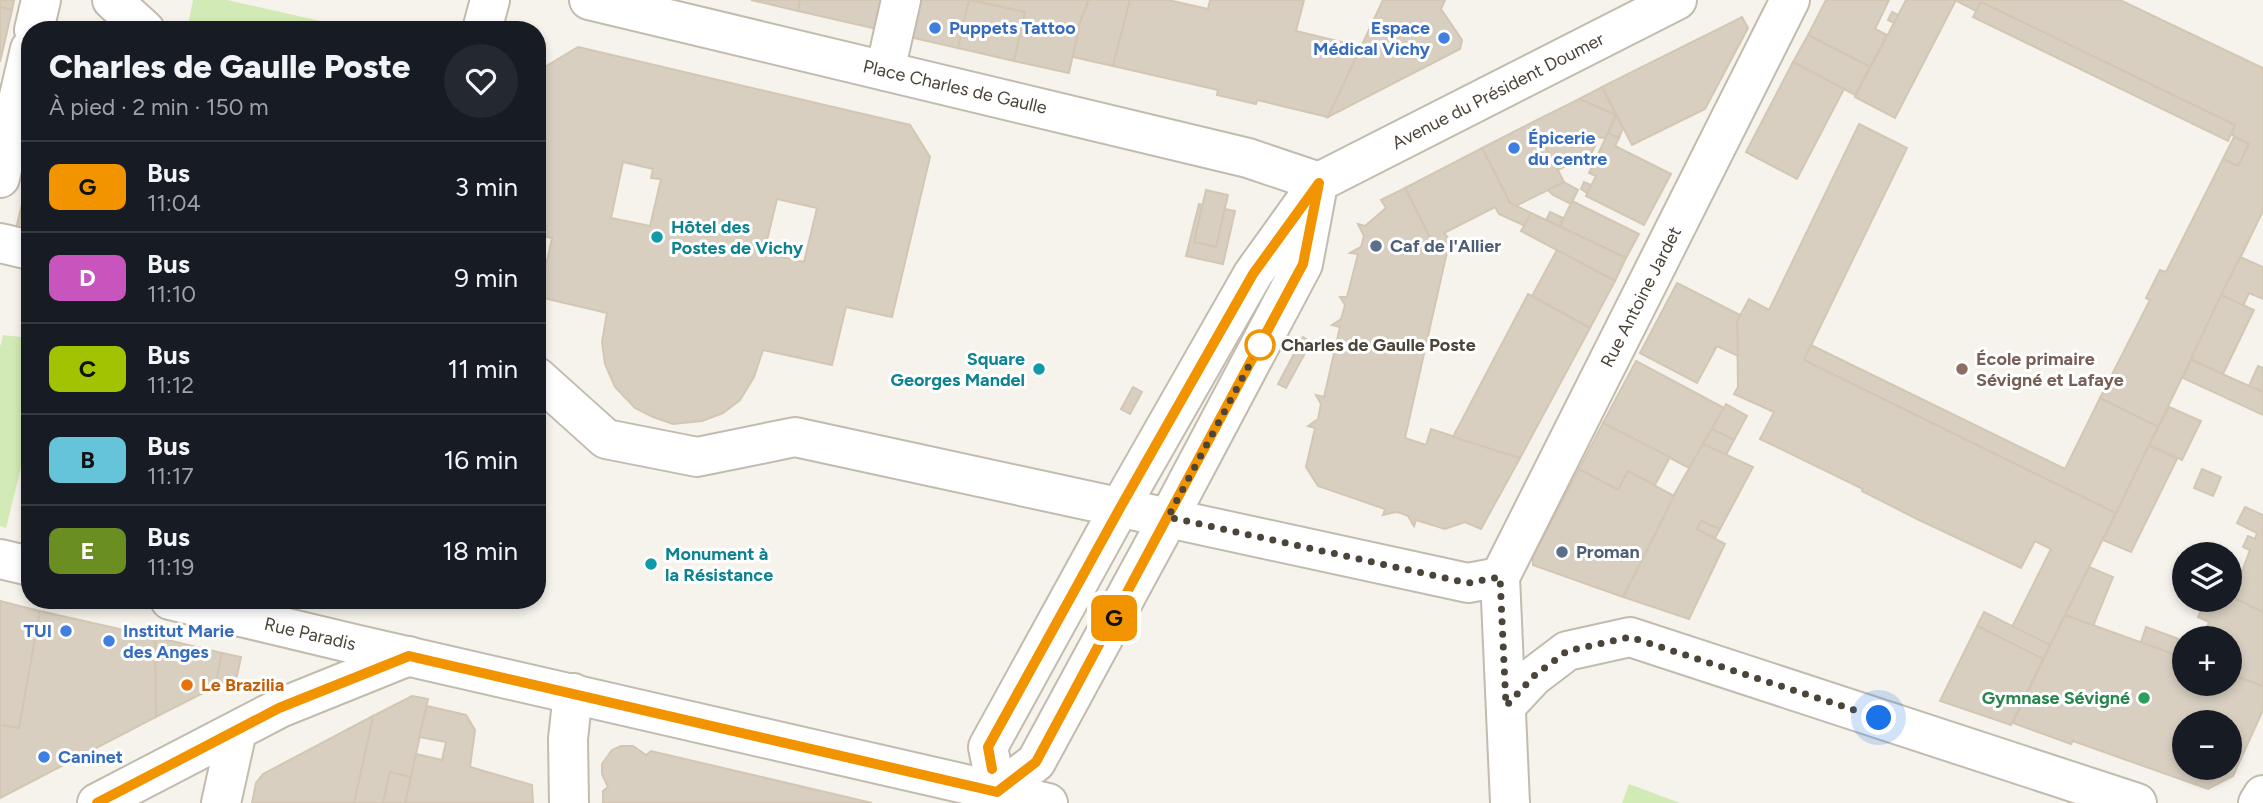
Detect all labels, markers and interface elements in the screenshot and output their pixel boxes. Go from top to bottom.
place label: Puppets Tattoo [949,17,1076,39]
place label: Espace Médical Vichy [1313,17,1431,60]
marker: Puppets Tattoo [927,20,943,36]
street label: Avenue du Président Doumer [1388,28,1608,154]
marker: Espace Médical Vichy [1436,30,1452,46]
button: heart [444,44,518,118]
text: Charles de Gaulle Poste [49,47,410,86]
street label: Place Charles de Gaulle [861,55,1049,119]
text: À pied · 2 min · 150 m [49,93,269,121]
place label: Épicerie du centre [1528,127,1607,170]
marker: Épicerie du centre [1506,140,1522,156]
text: Bus [147,157,190,189]
text: 3 min [455,171,518,203]
text: G [79,172,96,201]
text: 11:04 [147,189,201,217]
place label: Hôtel des Postes de Vichy [671,216,804,259]
street label: Rue Antoine Jardet [1596,223,1686,371]
marker: Hôtel des Postes de Vichy [649,229,665,245]
place label: Caf de l'Allier [1390,235,1501,257]
marker: Caf de l'Allier [1368,238,1384,254]
text: Bus [147,248,190,280]
text: 9 min [454,262,518,294]
text: D [79,263,96,292]
text: 11:10 [147,280,196,308]
marker: Charles de Gaulle Poste [1245,330,1275,360]
place label: Charles de Gaulle Poste [1281,334,1476,356]
text: Bus [147,339,190,371]
place label: Square Georges Mandel [891,348,1025,391]
place label: École primaire Sévigné et Lafaye [1976,348,2124,391]
text: 11 min [447,353,518,385]
text: C [79,354,96,383]
marker: Square Georges Mandel [1031,361,1047,377]
marker: École primaire Sévigné et Lafaye [1954,361,1970,377]
text: 11:12 [147,371,194,399]
text: Bus [147,430,190,462]
text: 16 min [443,444,518,476]
text: B [80,445,95,474]
text: 11:17 [147,462,194,490]
text: Bus [147,521,190,553]
text: 18 min [442,535,518,567]
text: E [80,536,95,565]
place label: Proman [1576,541,1640,563]
map controls [2172,542,2242,780]
button: layers [2172,542,2242,612]
place label: Monument à la Résistance [665,543,773,586]
marker: Proman [1554,544,1570,560]
text: 11:19 [147,553,194,581]
marker: Monument à la Résistance [643,556,659,572]
line badge: G [1091,595,1137,641]
text: G [1105,603,1123,632]
street label: Rue Paradis [262,613,358,655]
place label: TUI [24,620,52,642]
place label: Institut Marie des Anges [123,620,234,663]
marker: TUI [58,623,74,639]
button: + [2172,626,2242,696]
marker: Institut Marie des Anges [101,633,117,649]
place label: Le Brazilia [201,674,284,696]
marker: Le Brazilia [179,677,195,693]
place label: Gymnase Sévigné [1982,687,2130,709]
marker: Gymnase Sévigné [2136,690,2152,706]
your location [1861,700,1896,735]
button: − [2172,710,2242,780]
place label: Caninet [58,746,123,768]
marker: Caninet [36,749,52,765]

